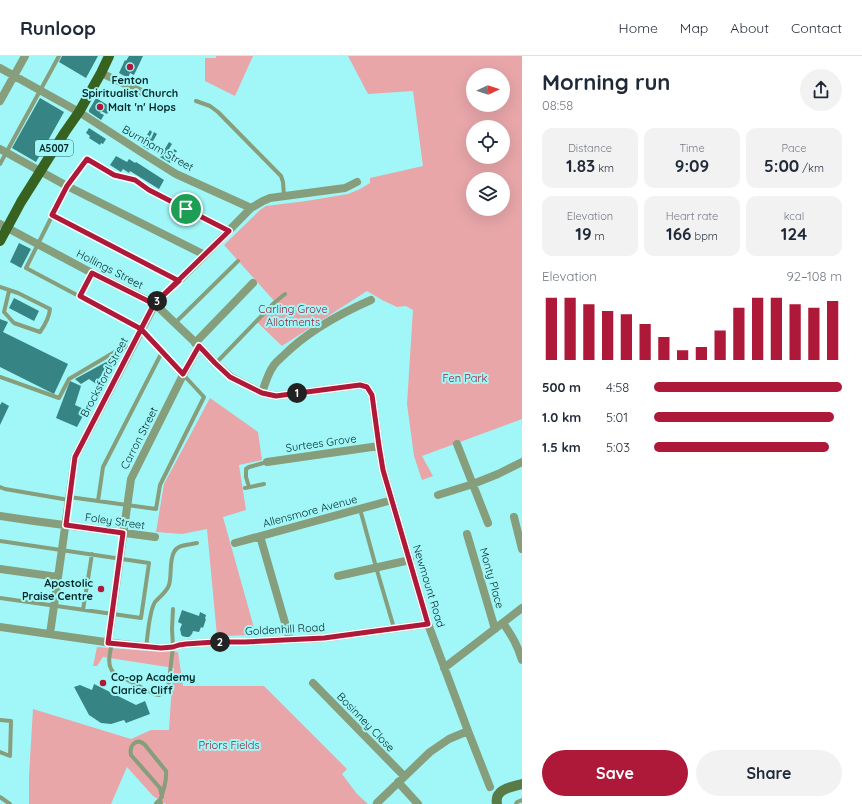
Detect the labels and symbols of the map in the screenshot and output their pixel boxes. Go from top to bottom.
marker: Fenton Spiritualist Church [125,62,135,72]
north arrow [466,68,510,112]
place label: Fenton Spiritualist Church [82,73,178,100]
place label: Malt 'n' Hops [108,100,176,114]
marker: Malt 'n' Hops [95,102,105,112]
street label: Burnham Street [120,122,196,174]
road number: A5007 [35,140,73,156]
pin [169,192,203,226]
street label: Hollings Street [74,246,146,292]
pin: 3 [147,291,167,311]
park label: Carling Grove Allotments [258,302,328,329]
street label: Brocksford Street [77,334,131,419]
park label: Fen Park [443,371,488,385]
pin: 1 [287,383,307,403]
street label: Carron Street [117,404,161,472]
street label: Surtees Grove [285,431,357,455]
street label: Allensmore Avenue [261,492,359,530]
street label: Foley Street [84,510,146,532]
street label: Newmount Road [410,543,448,629]
street label: Monty Place [477,546,507,610]
place label: Apostolic Praise Centre [22,576,93,603]
marker: Apostolic Praise Centre [96,584,106,594]
street label: Goldenhill Road [245,620,325,638]
pin: 2 [210,632,230,652]
place label: Co-op Academy Clarice Cliff [111,670,196,697]
marker: Co-op Academy Clarice Cliff [98,678,108,688]
street label: Bosinney Close [334,689,398,755]
park label: Priors Fields [198,738,260,752]

